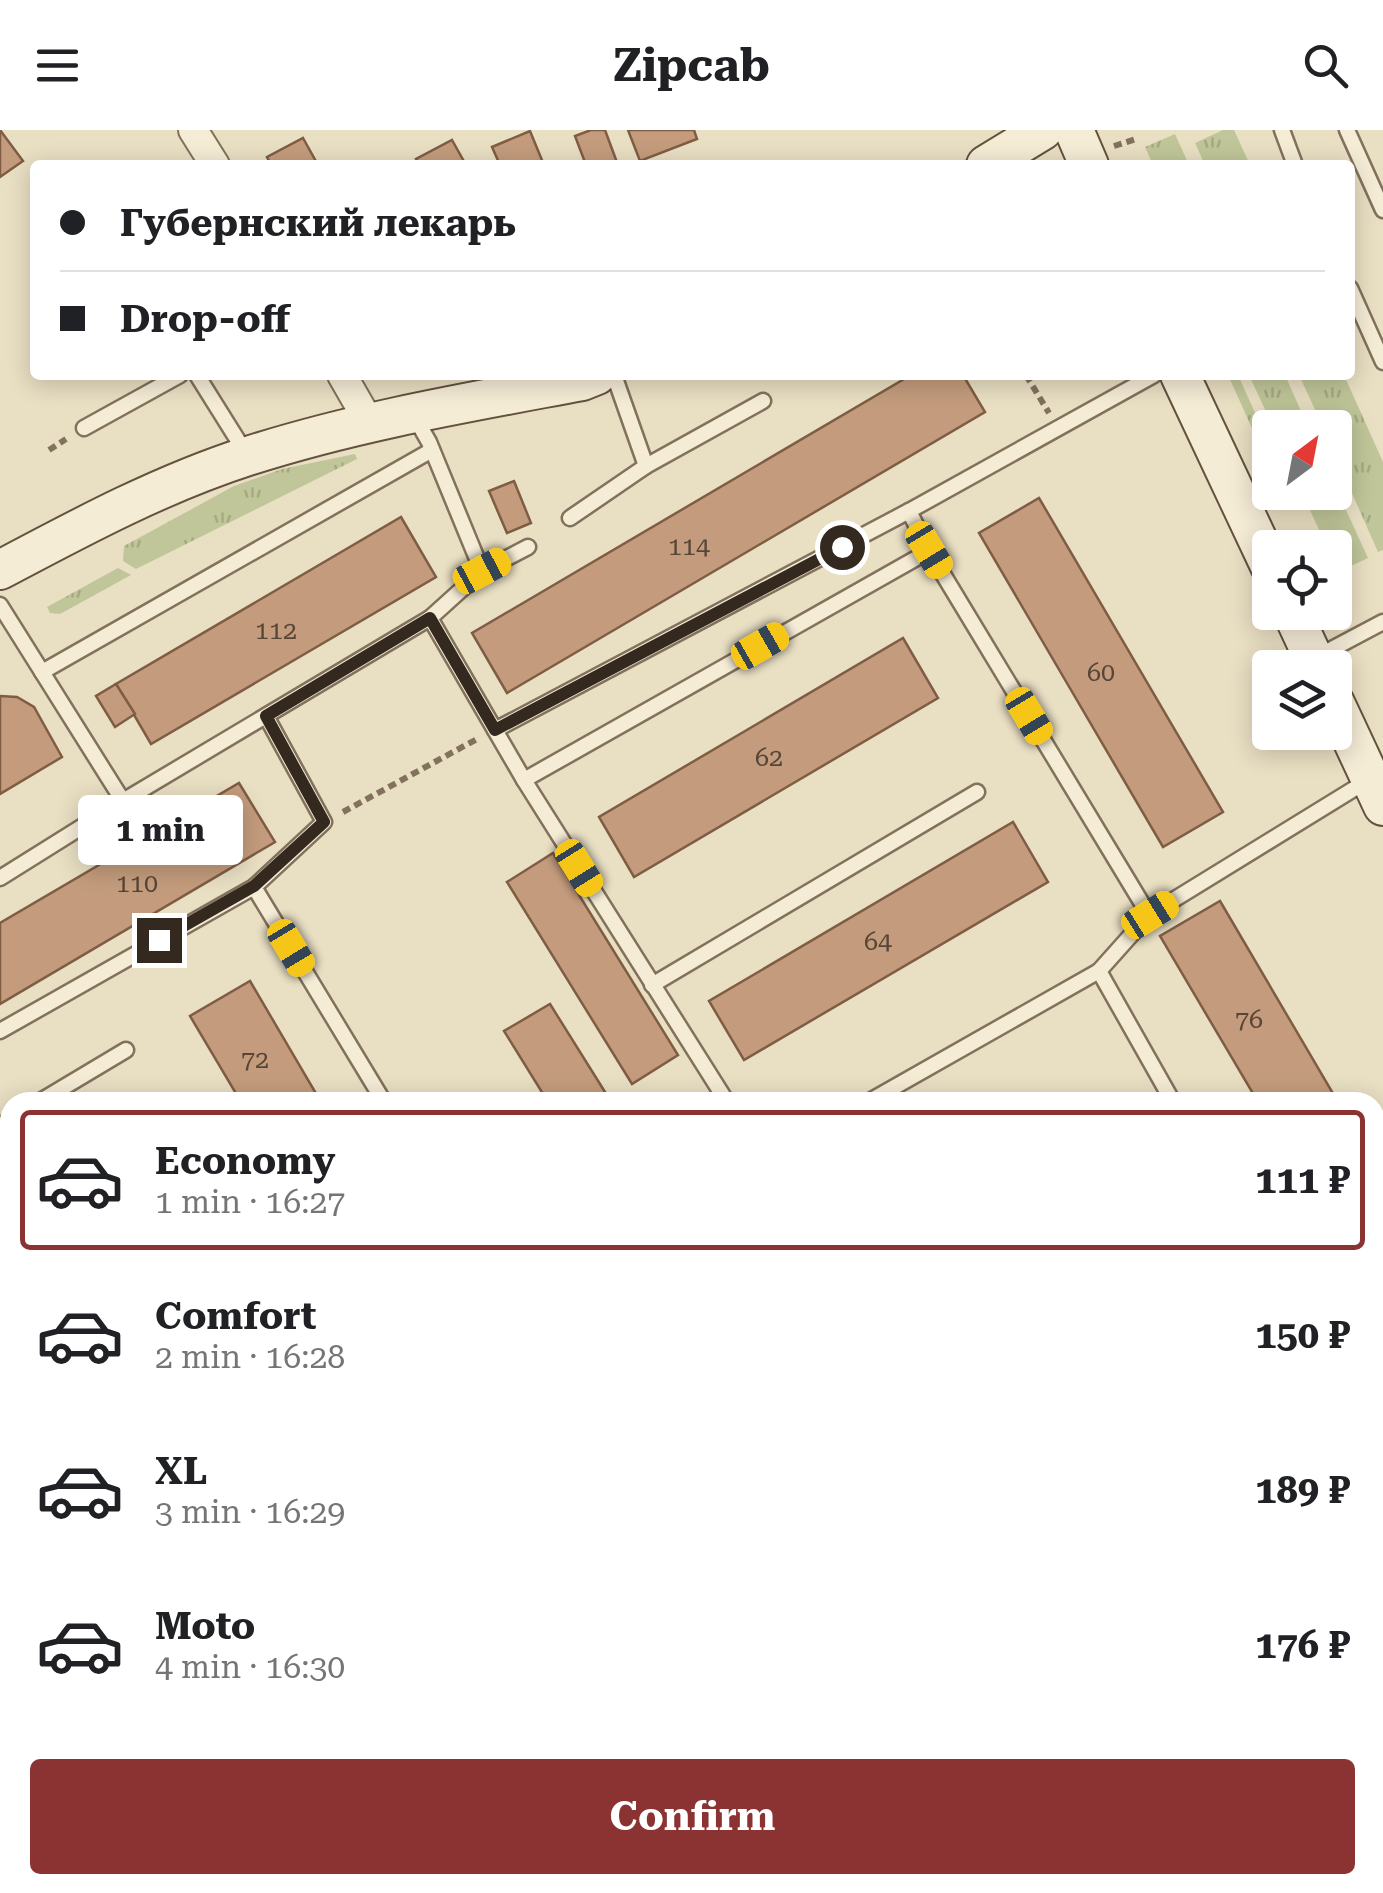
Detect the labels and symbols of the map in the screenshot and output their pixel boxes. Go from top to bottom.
north arrow [1252,410,1352,510]
car [901,517,957,583]
route start [820,525,865,570]
house number: 114 [668,532,710,561]
car [448,544,516,598]
house number: 112 [255,616,297,645]
car [727,618,793,674]
house number: 60 [1087,658,1115,687]
car [1001,683,1057,749]
house number: 62 [755,743,783,772]
callout: 1 min [76,795,242,865]
car [550,835,608,901]
house number: 110 [116,869,158,898]
car [1117,886,1183,944]
car [263,915,319,981]
route end [137,918,182,963]
house number: 64 [864,927,892,956]
house number: 76 [1235,1005,1263,1034]
house number: 72 [241,1045,269,1074]

